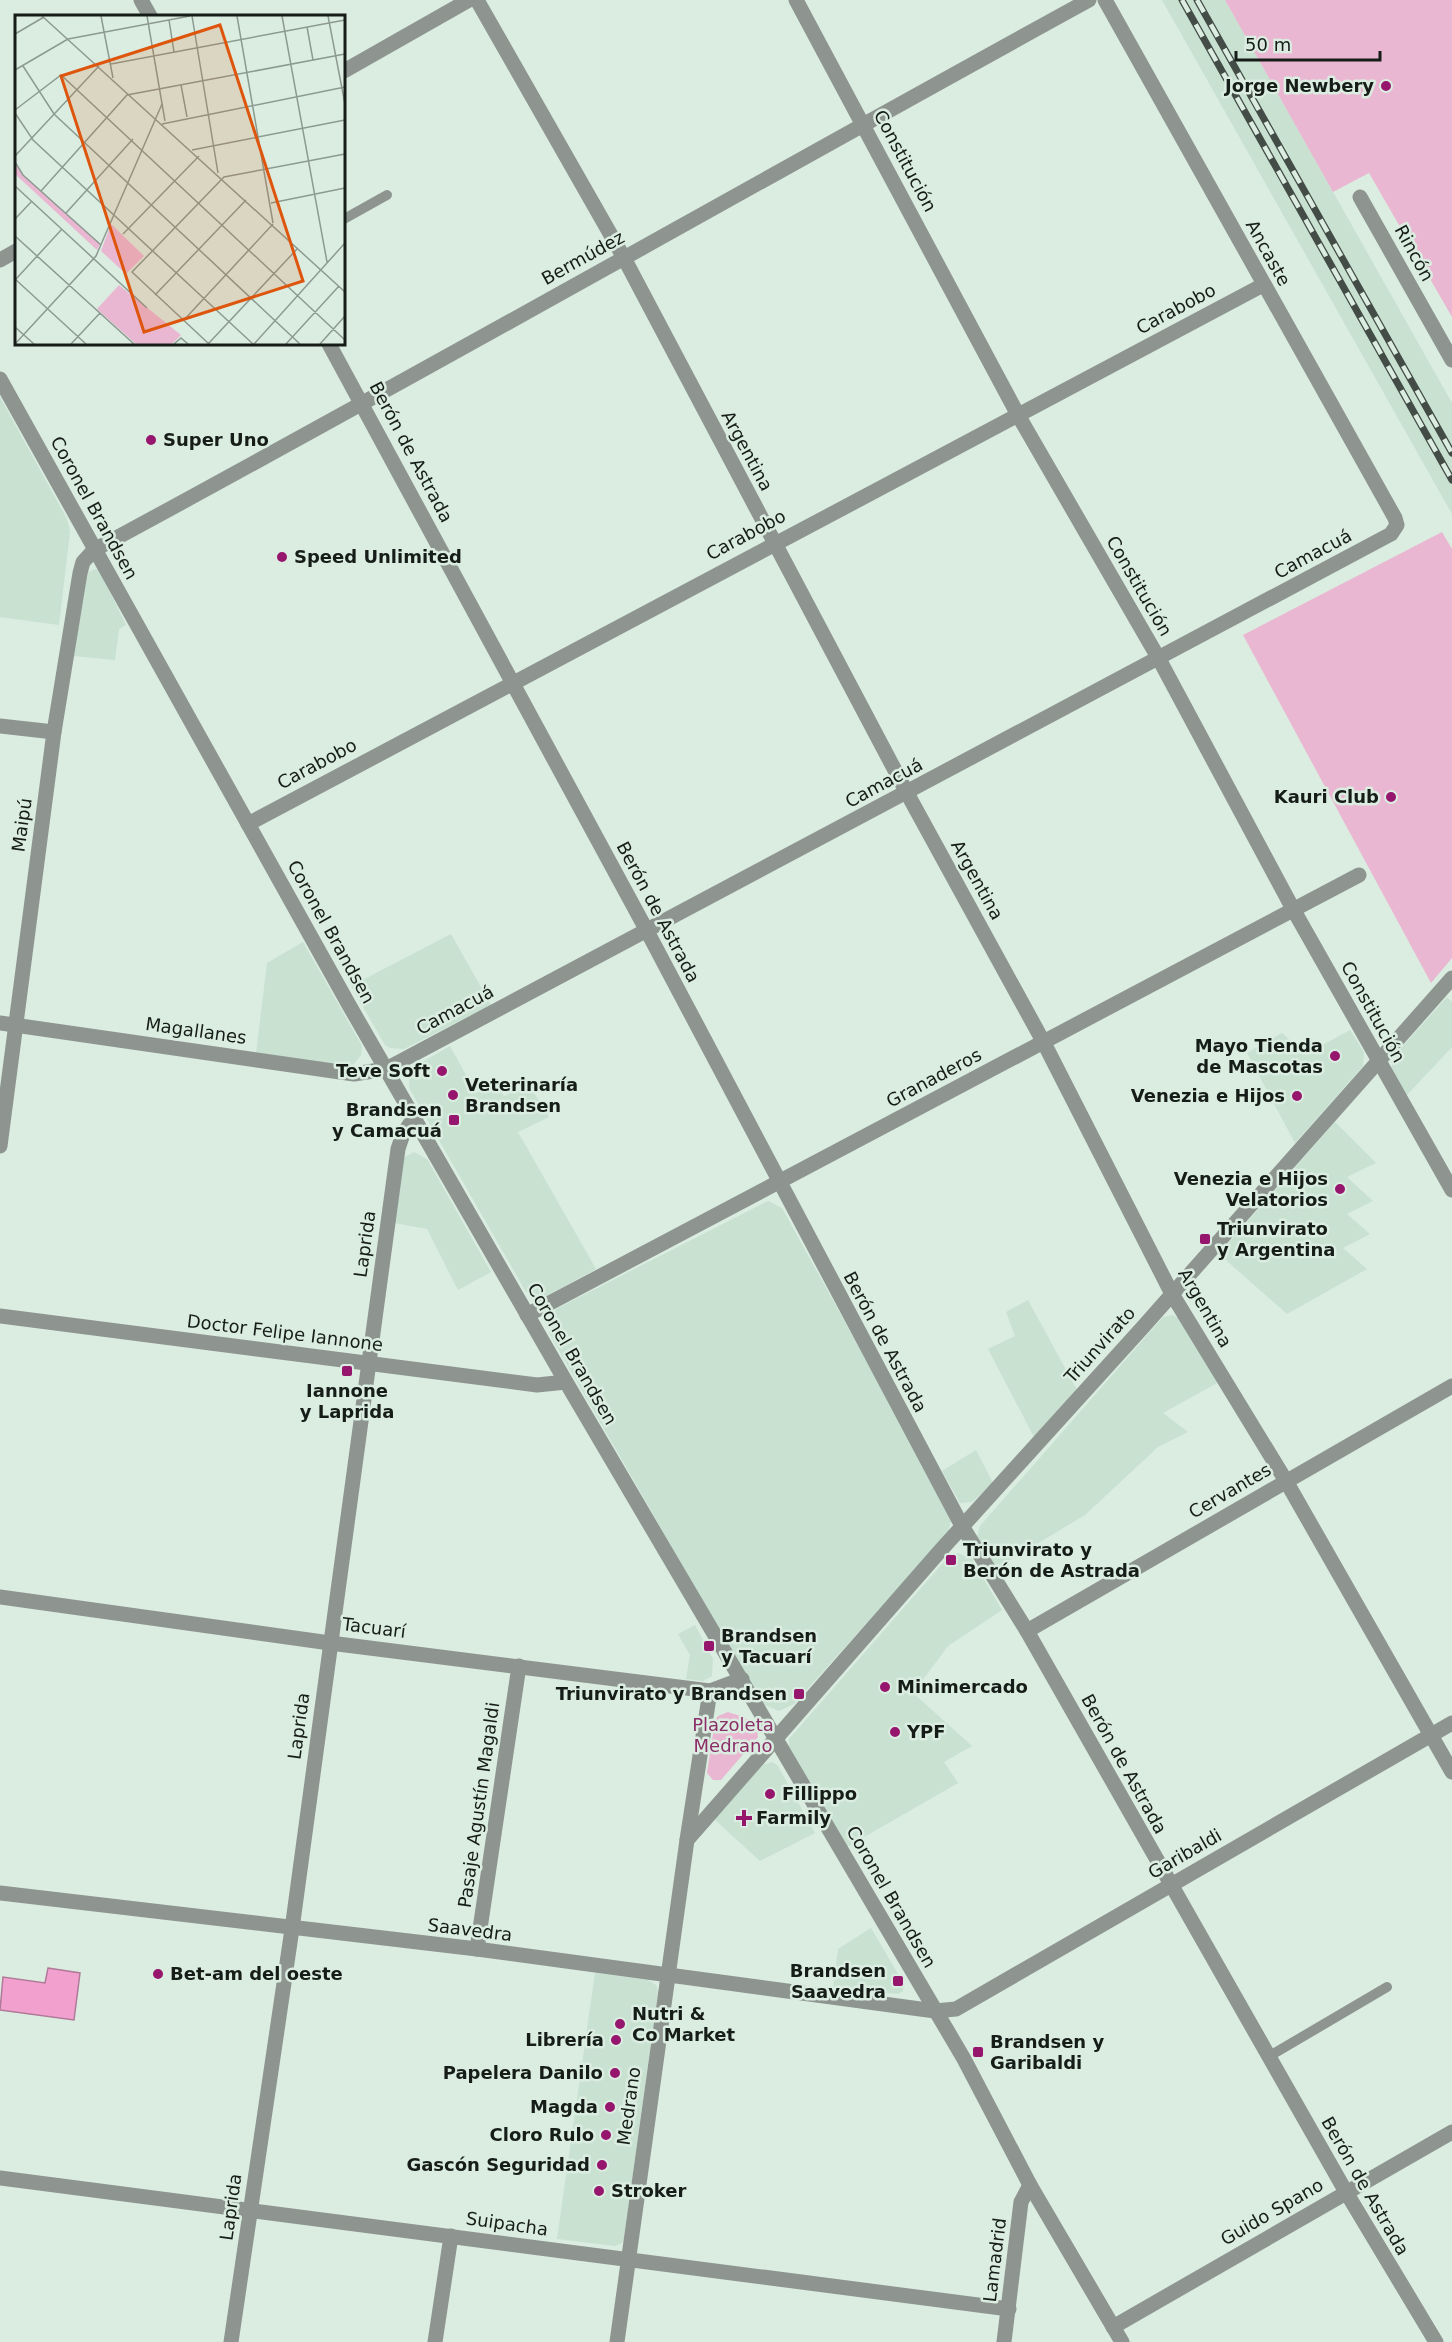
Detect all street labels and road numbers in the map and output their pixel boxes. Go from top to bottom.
street label: Constitución [870,106,941,215]
street label: Ancaste [1242,216,1295,289]
street label: Rincón [1390,221,1438,285]
street label: Bermúdez [538,226,628,289]
street label: Carabobo [1132,279,1219,338]
street label: Berón de Astrada [365,378,457,526]
street label: Argentina [718,407,777,494]
street label: Coronel Brandsen [46,433,142,583]
street label: Carabobo [702,505,789,564]
street label: Camacuá [1271,524,1355,583]
street label: Constitución [1102,532,1177,640]
street label: Carabobo [273,734,360,793]
street label: Camacuá [842,753,926,812]
street label: Maipú [7,797,36,853]
street label: Argentina [947,836,1008,923]
street label: Berón de Astrada [612,838,704,986]
street label: Coronel Brandsen [283,857,379,1007]
street label: Constitución [1337,958,1410,1066]
street label: Camacuá [413,980,497,1039]
street label: Magallanes [144,1013,248,1048]
street label: Granaderos [883,1044,985,1111]
street label: Laprida [349,1209,380,1279]
street label: Argentina [1174,1264,1236,1351]
street label: Berón de Astrada [839,1268,931,1416]
street label: Coronel Brandsen [523,1279,622,1428]
street label: Triunvirato [1059,1302,1139,1388]
street label: Doctor Felipe Iannone [186,1310,384,1355]
street label: Cervantes [1185,1459,1275,1523]
street label: Tacuarí [340,1613,408,1642]
street label: Berón de Astrada [1077,1690,1172,1837]
street label: Laprida [283,1691,314,1761]
street label: Pasaje Agustín Magaldi [454,1701,503,1909]
street label: Coronel Brandsen [842,1822,941,1971]
street label: Garibaldi [1144,1824,1225,1883]
street label: Saavedra [427,1914,514,1945]
street label: Medrano [613,2065,644,2146]
street label: Berón de Astrada [1317,2113,1414,2259]
street label: Laprida [215,2172,246,2242]
street label: Guido Spano [1217,2174,1327,2249]
street label: Suipacha [465,2207,549,2240]
street label: Lamadrid [979,2217,1010,2303]

